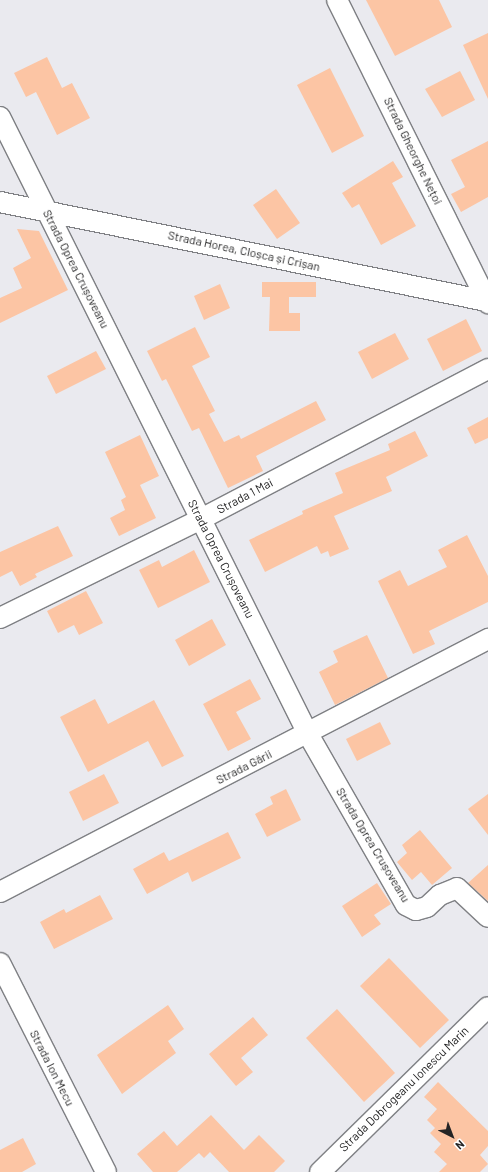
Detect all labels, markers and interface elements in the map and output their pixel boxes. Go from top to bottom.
street label: Strada Gheorghe Nețoi [381,95,445,207]
street label: Strada Oprea Crușoveanu [40,207,112,331]
street label: Strada Horea, Cloșca și Crișan [167,228,321,274]
street label: Strada 1 Mai [215,475,275,517]
street label: Strada Oprea Crușoveanu [185,497,257,621]
street label: Strada Gării [214,747,274,787]
street label: Strada Oprea Crușoveanu [333,785,413,905]
street label: Strada Dobrogeanu Ionescu Marin [336,1023,472,1155]
street label: Strada Ion Mecu [27,1028,77,1108]
north arrow [432,1116,472,1156]
text: N [453,1138,467,1153]

